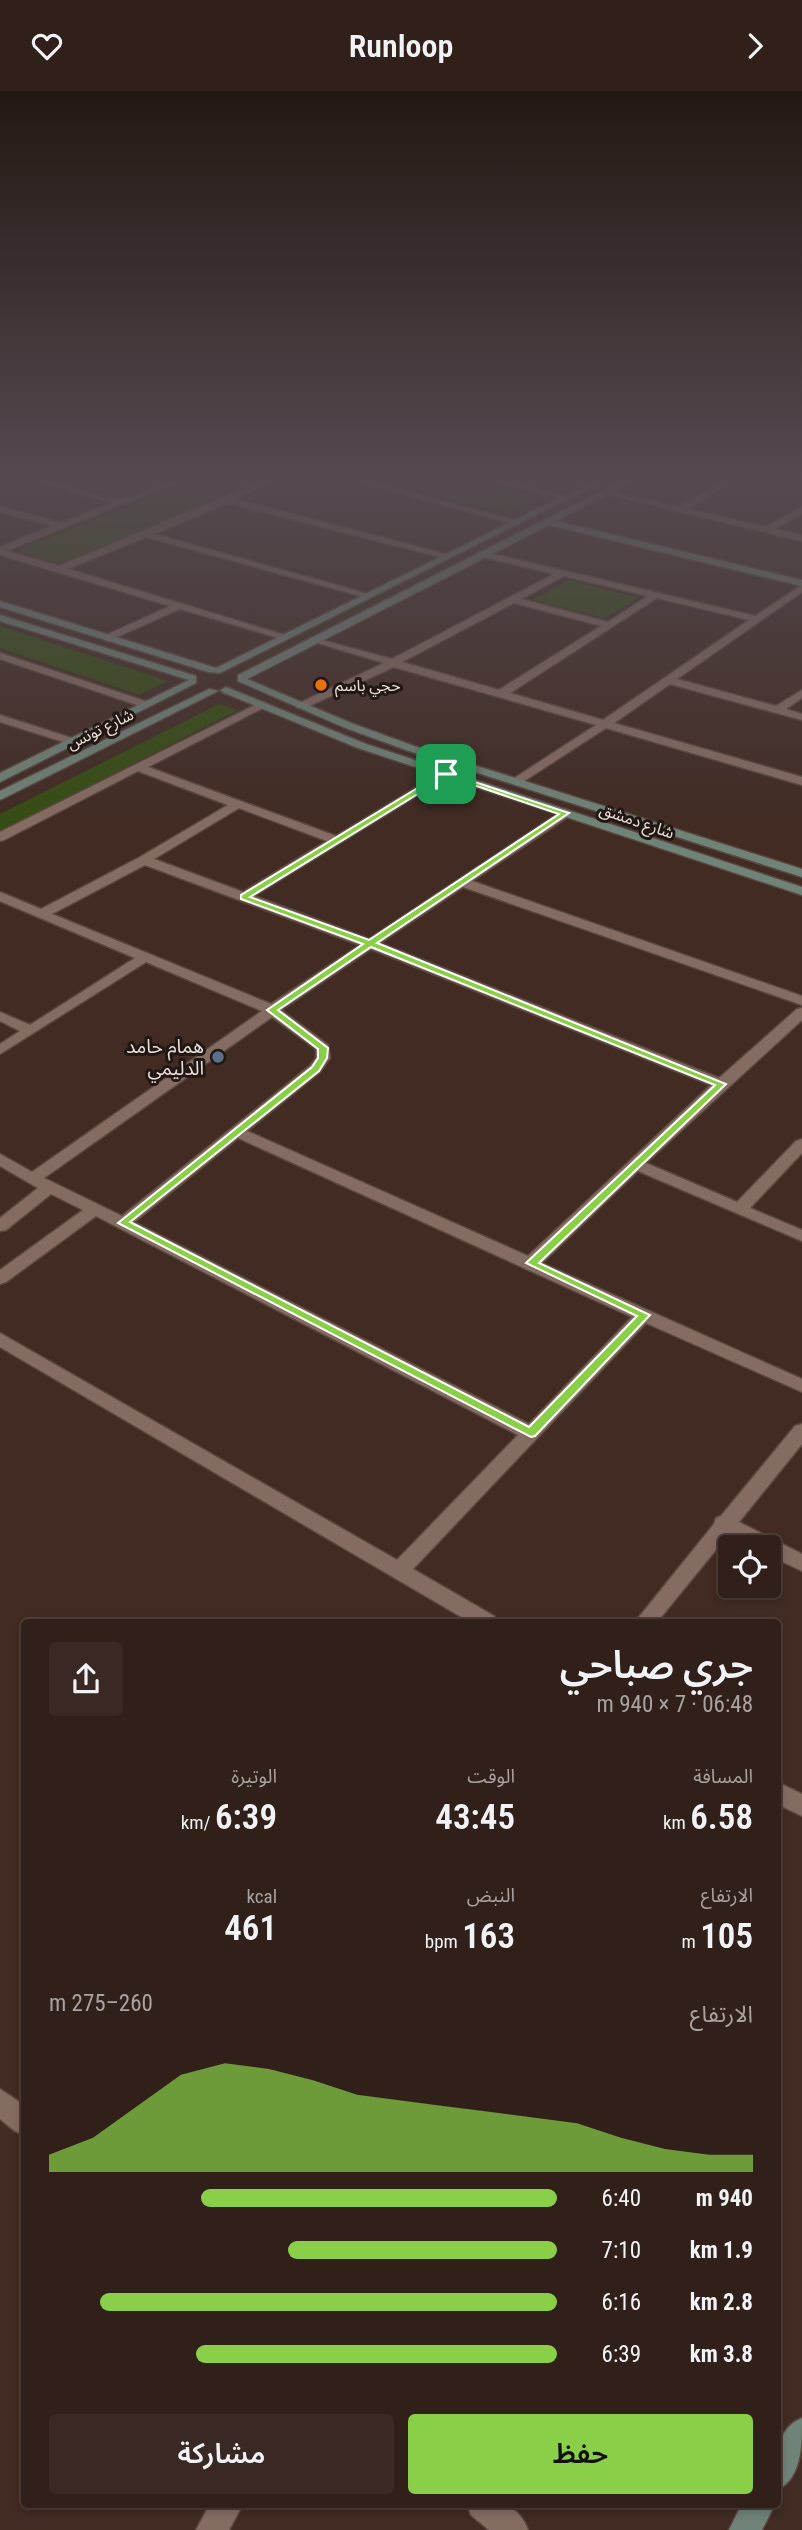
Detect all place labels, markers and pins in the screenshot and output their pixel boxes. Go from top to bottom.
place label: حجي باسم [335,676,401,698]
marker: حجي باسم [313,677,329,693]
pin [416,744,476,804]
place label: همام حامد الدليمي [126,1035,204,1083]
marker: همام حامد الدليمي [210,1049,226,1065]

